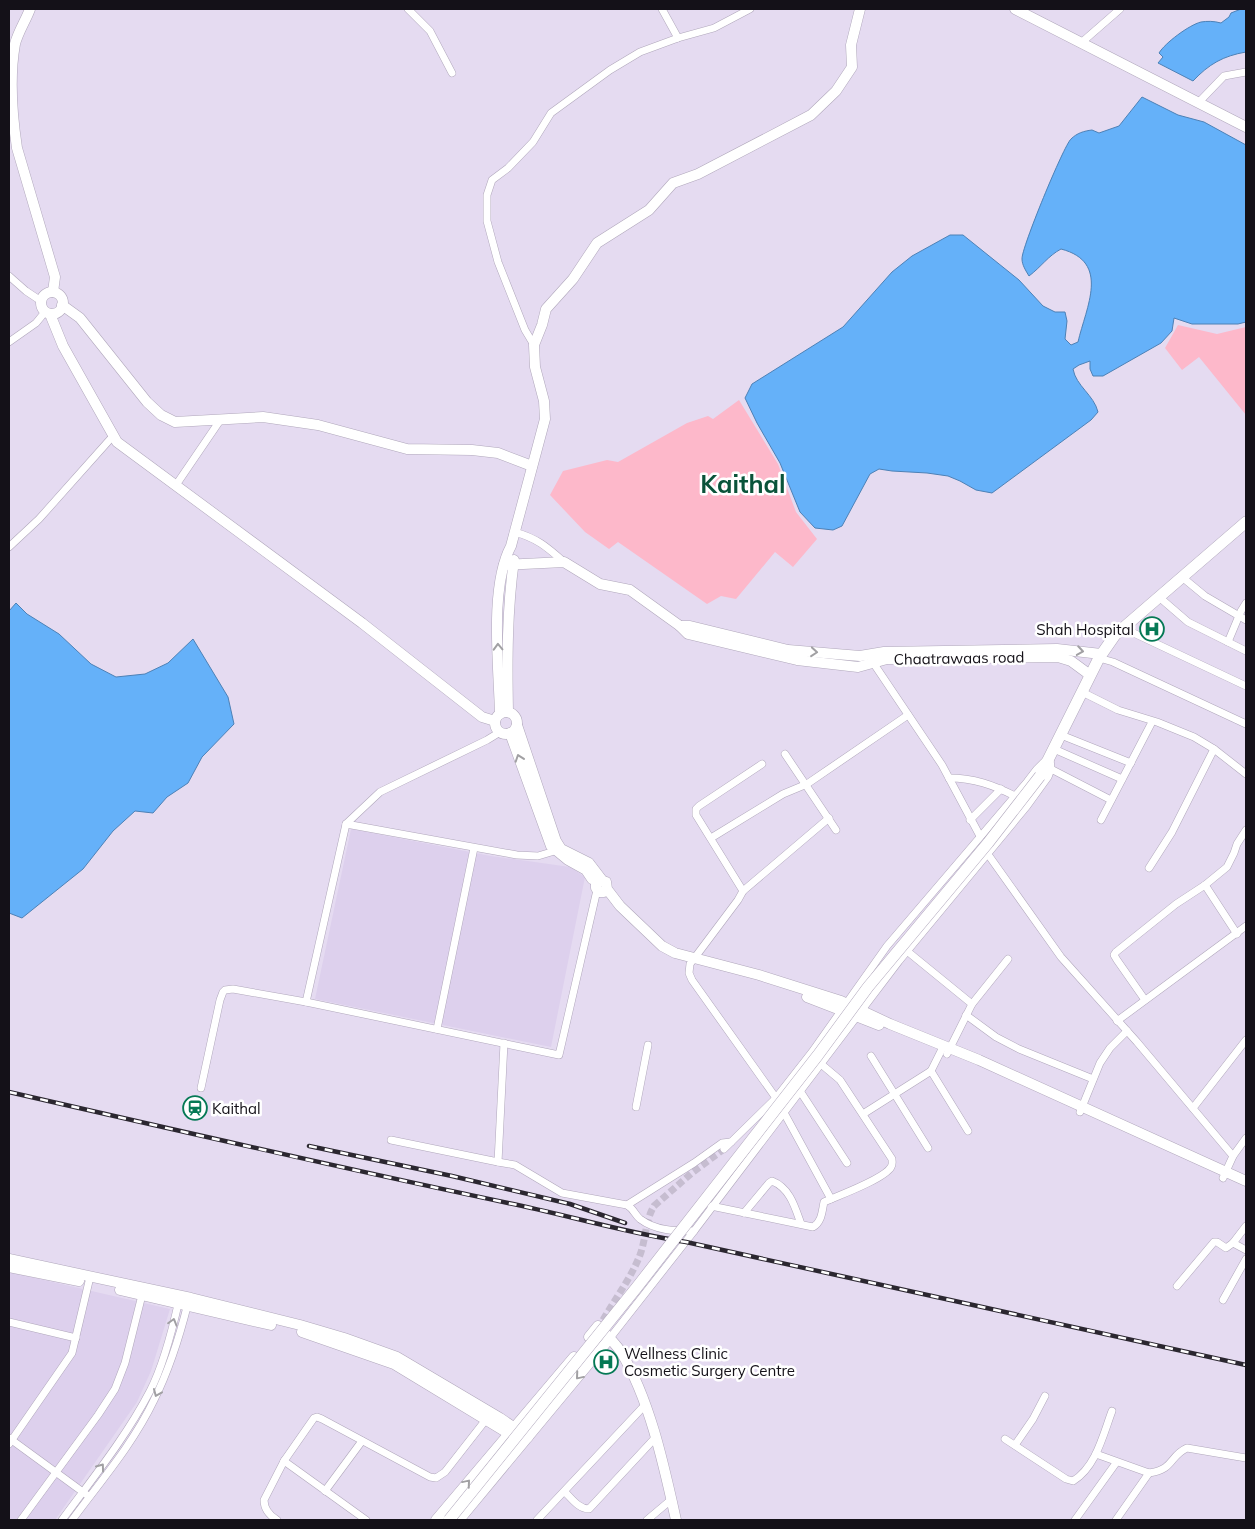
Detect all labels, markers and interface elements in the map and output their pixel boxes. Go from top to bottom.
district label: Kaithal [700,468,786,499]
hospital icon: Shah Hospital [1139,616,1165,642]
place label: Shah Hospital [1036,620,1134,639]
one-way arrow [493,643,503,651]
one-way arrow [1077,645,1085,656]
one-way arrow [810,646,818,657]
street label: Chaatrawaas road [893,647,1025,669]
one-way arrow [515,754,525,762]
station icon: Kaithal [182,1095,208,1121]
place label: Kaithal [212,1099,261,1118]
one-way arrow [167,1319,177,1327]
place label: Wellness Clinic Cosmetic Surgery Centre [624,1344,795,1380]
hospital icon: Wellness Clinic Cosmetic Surgery Centre [593,1349,619,1375]
one-way arrow [577,1370,585,1379]
one-way arrow [152,1388,163,1397]
one-way arrow [95,1463,104,1473]
one-way arrow [462,1480,470,1489]

